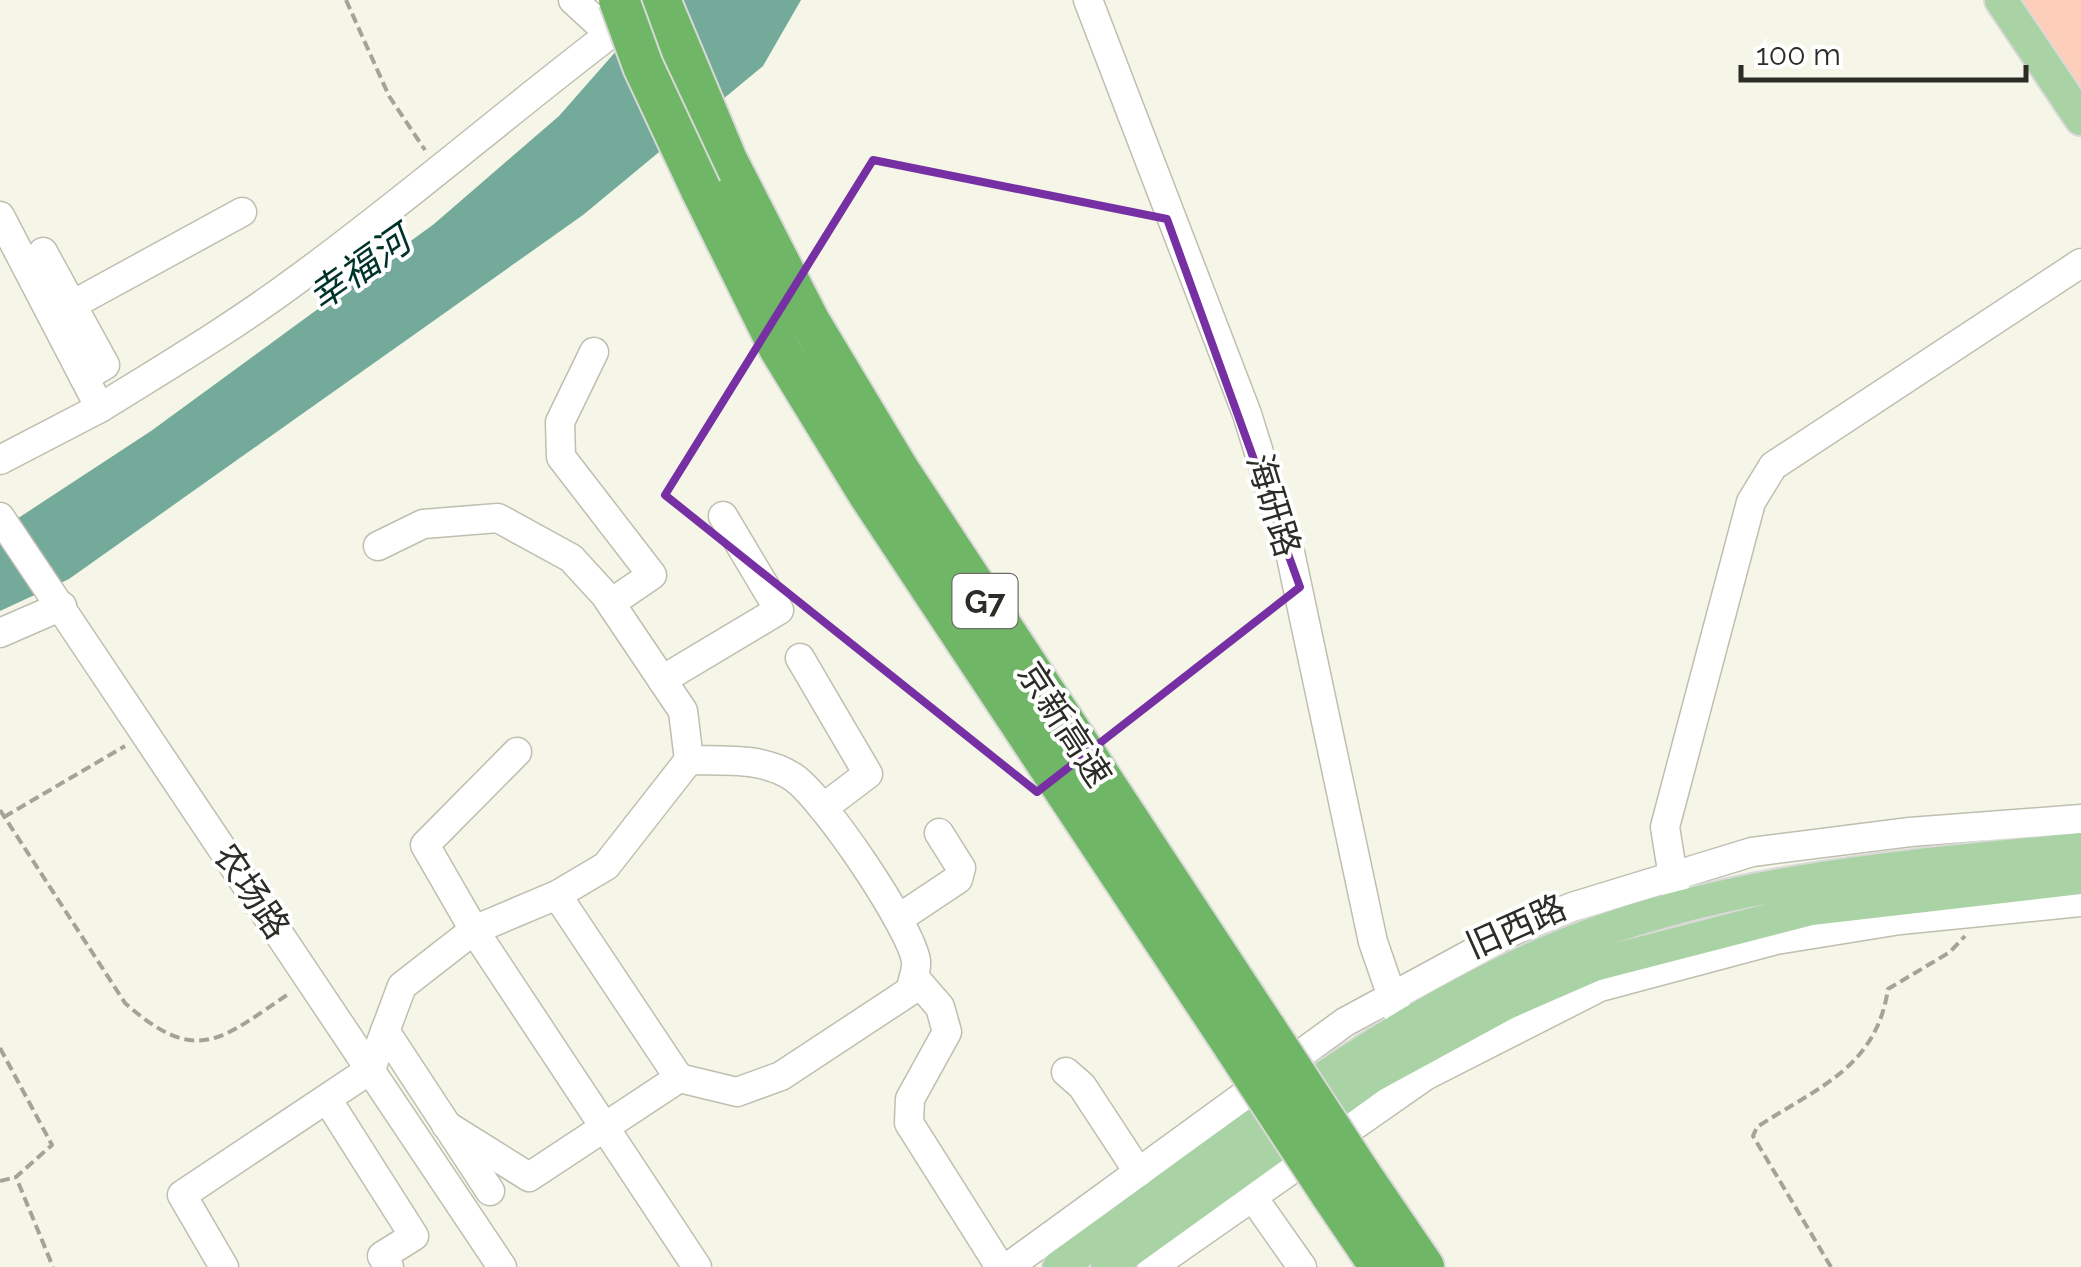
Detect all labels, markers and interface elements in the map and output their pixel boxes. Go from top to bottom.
scale bar [1741,20,2026,82]
text: 100 m [1756,37,1841,72]
water label: 幸福河 [299,213,424,319]
street label: 海研路 [1239,449,1309,561]
road number: G7 [952,574,1018,628]
street label: 京新高速 [1010,654,1120,794]
street label: 农场路 [206,836,298,946]
street label: 旧西路 [1460,886,1572,966]

